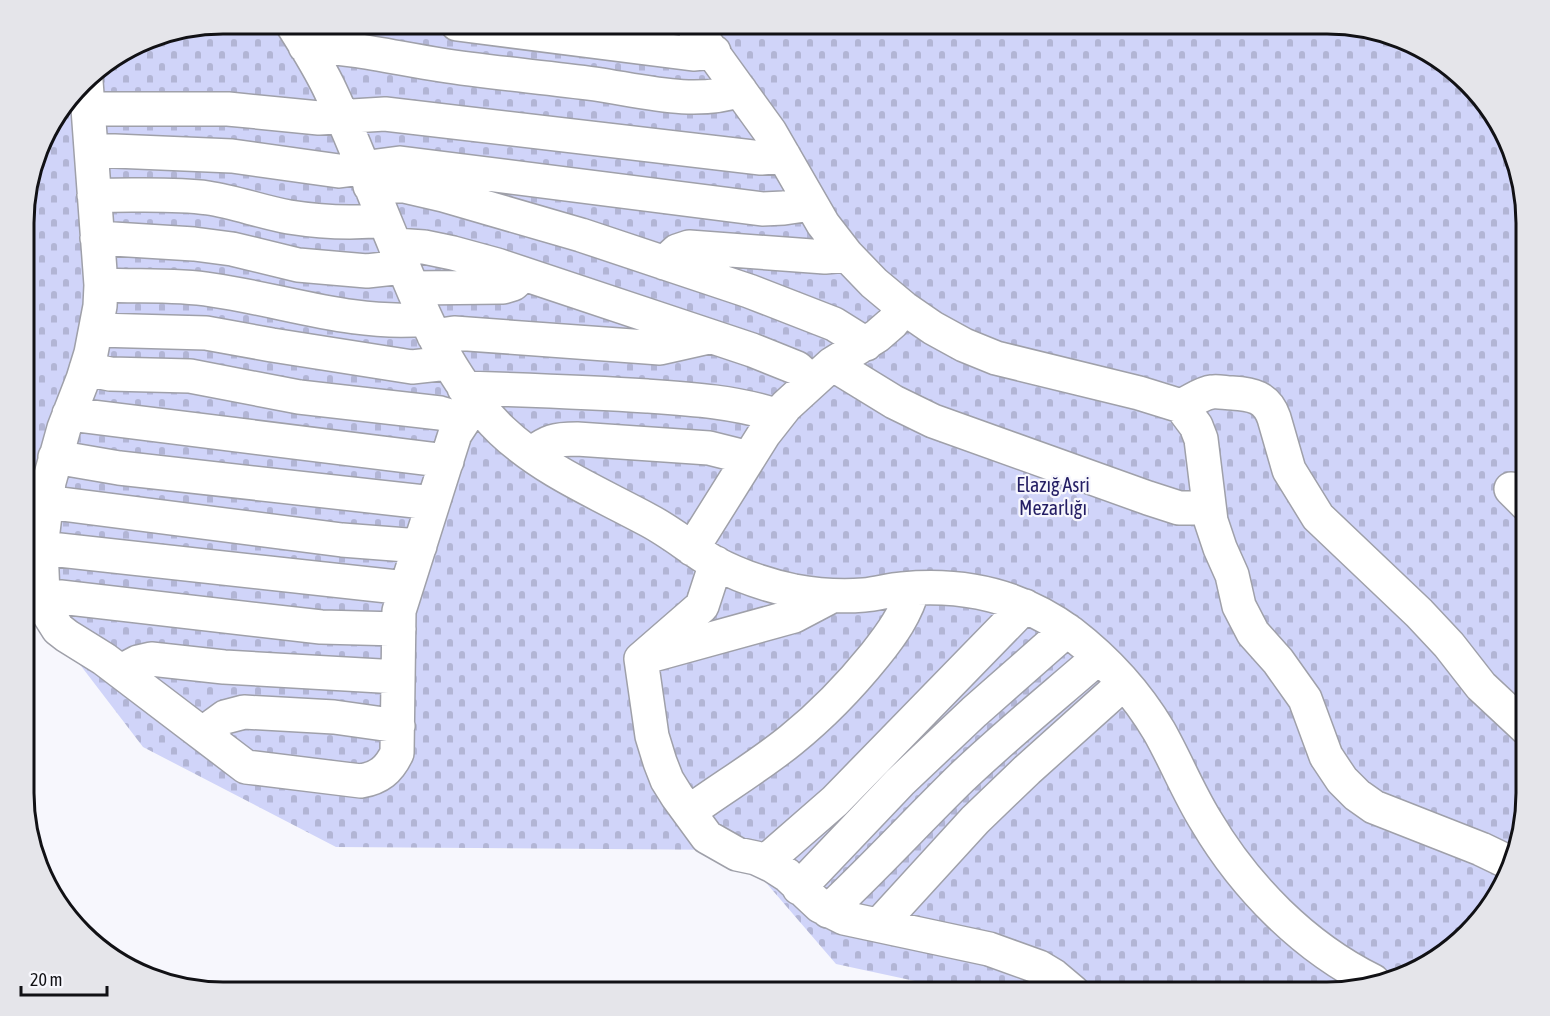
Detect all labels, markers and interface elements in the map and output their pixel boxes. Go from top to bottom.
park label: Elazığ Asri Mezarlığı [1016,473,1090,519]
scale bar [21,959,106,997]
text: 20 m [30,969,62,990]

